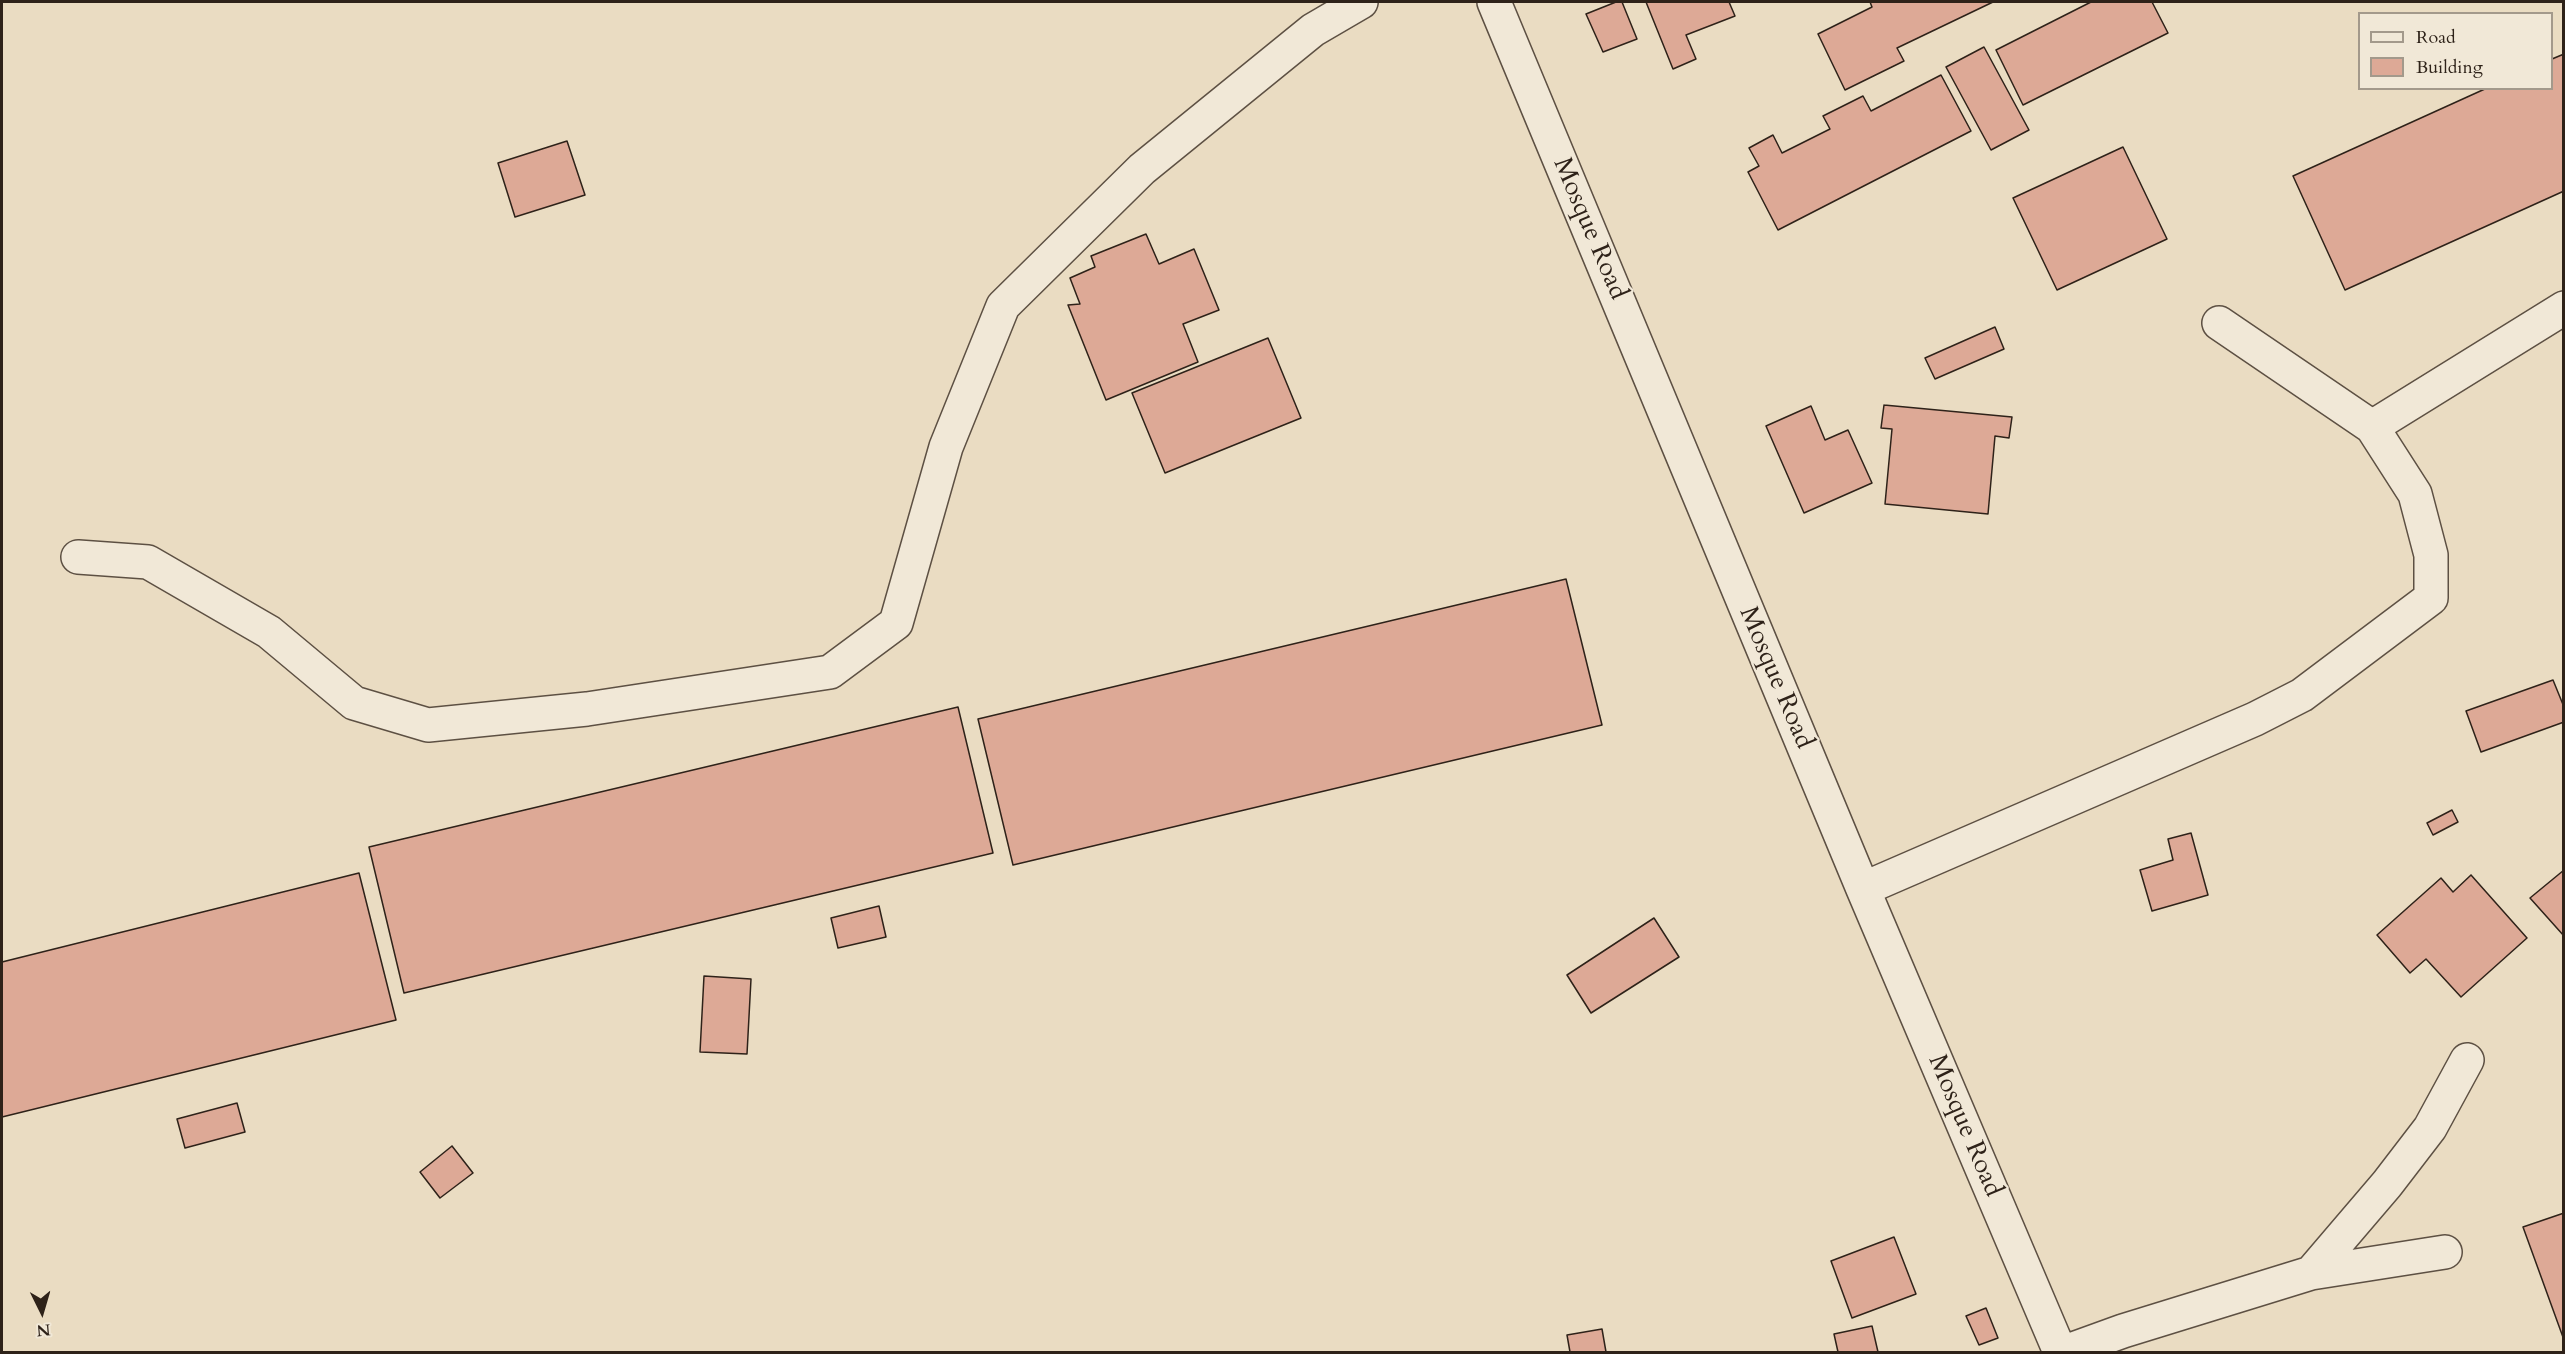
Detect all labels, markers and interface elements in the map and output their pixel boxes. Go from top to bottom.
legend [2358,12,2553,90]
text: Road [2416,25,2456,50]
text: Building [2416,55,2483,80]
street label: Mosque Road [1545,153,1633,305]
street label: Mosque Road [1731,602,1819,754]
street label: Mosque Road [1920,1050,2008,1202]
north arrow [12,1282,72,1342]
text: N [36,1318,51,1341]

